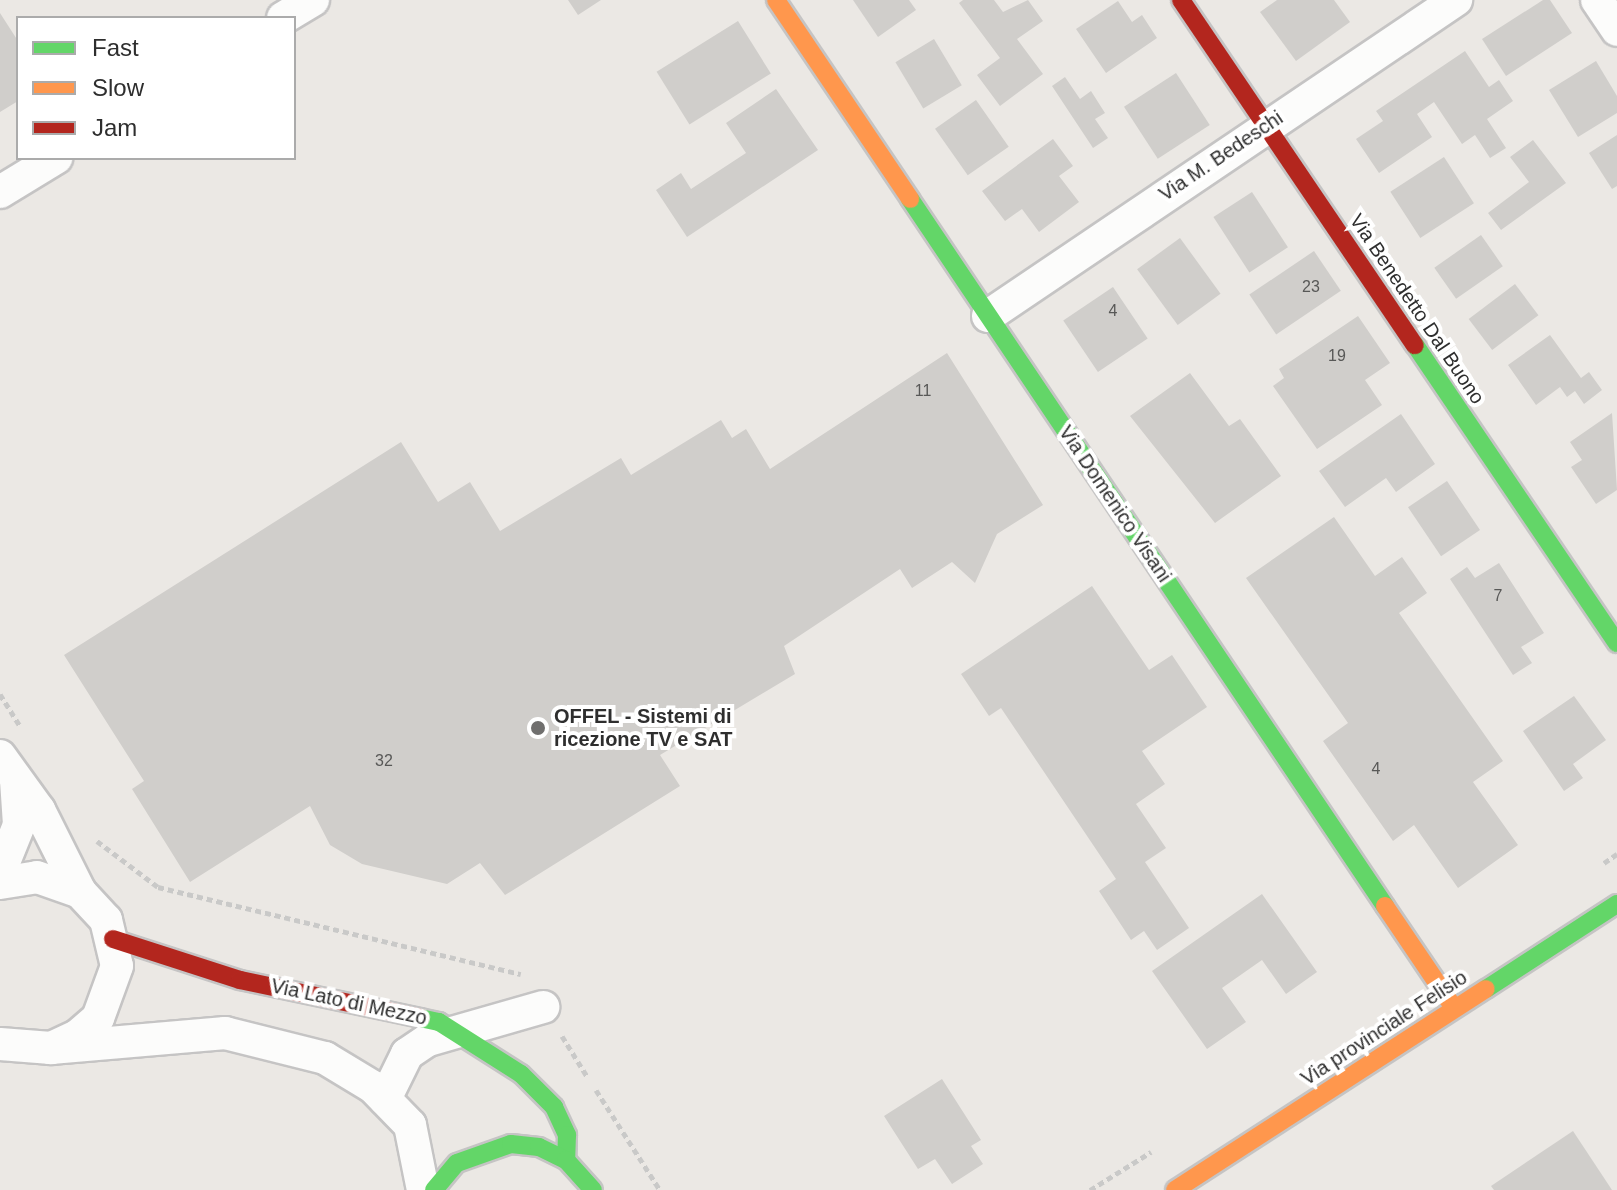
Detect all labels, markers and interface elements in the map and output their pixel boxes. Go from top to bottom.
legend [16,16,296,160]
text: Fast [92,34,139,61]
text: Slow [92,74,144,101]
street label: Via M. Bedeschi [1155,106,1287,206]
text: Jam [92,114,137,141]
street label: Via Benedetto Dal Buono [1344,209,1490,409]
house number: 23 [1302,277,1320,297]
house number: 4 [1109,301,1117,321]
house number: 19 [1328,346,1346,366]
house number: 11 [915,381,931,401]
street label: Via Domenico Visani [1054,421,1176,587]
house number: 7 [1494,586,1502,606]
place label: OFFEL - Sistemi di ricezione TV e SAT [554,704,733,751]
marker: OFFEL - Sistemi di ricezione TV e SAT [529,719,547,737]
house number: 32 [375,751,393,771]
house number: 4 [1372,759,1380,779]
street label: Via provinciale Felisio [1297,965,1471,1091]
street label: Via Lato di Mezzo [269,974,429,1030]

